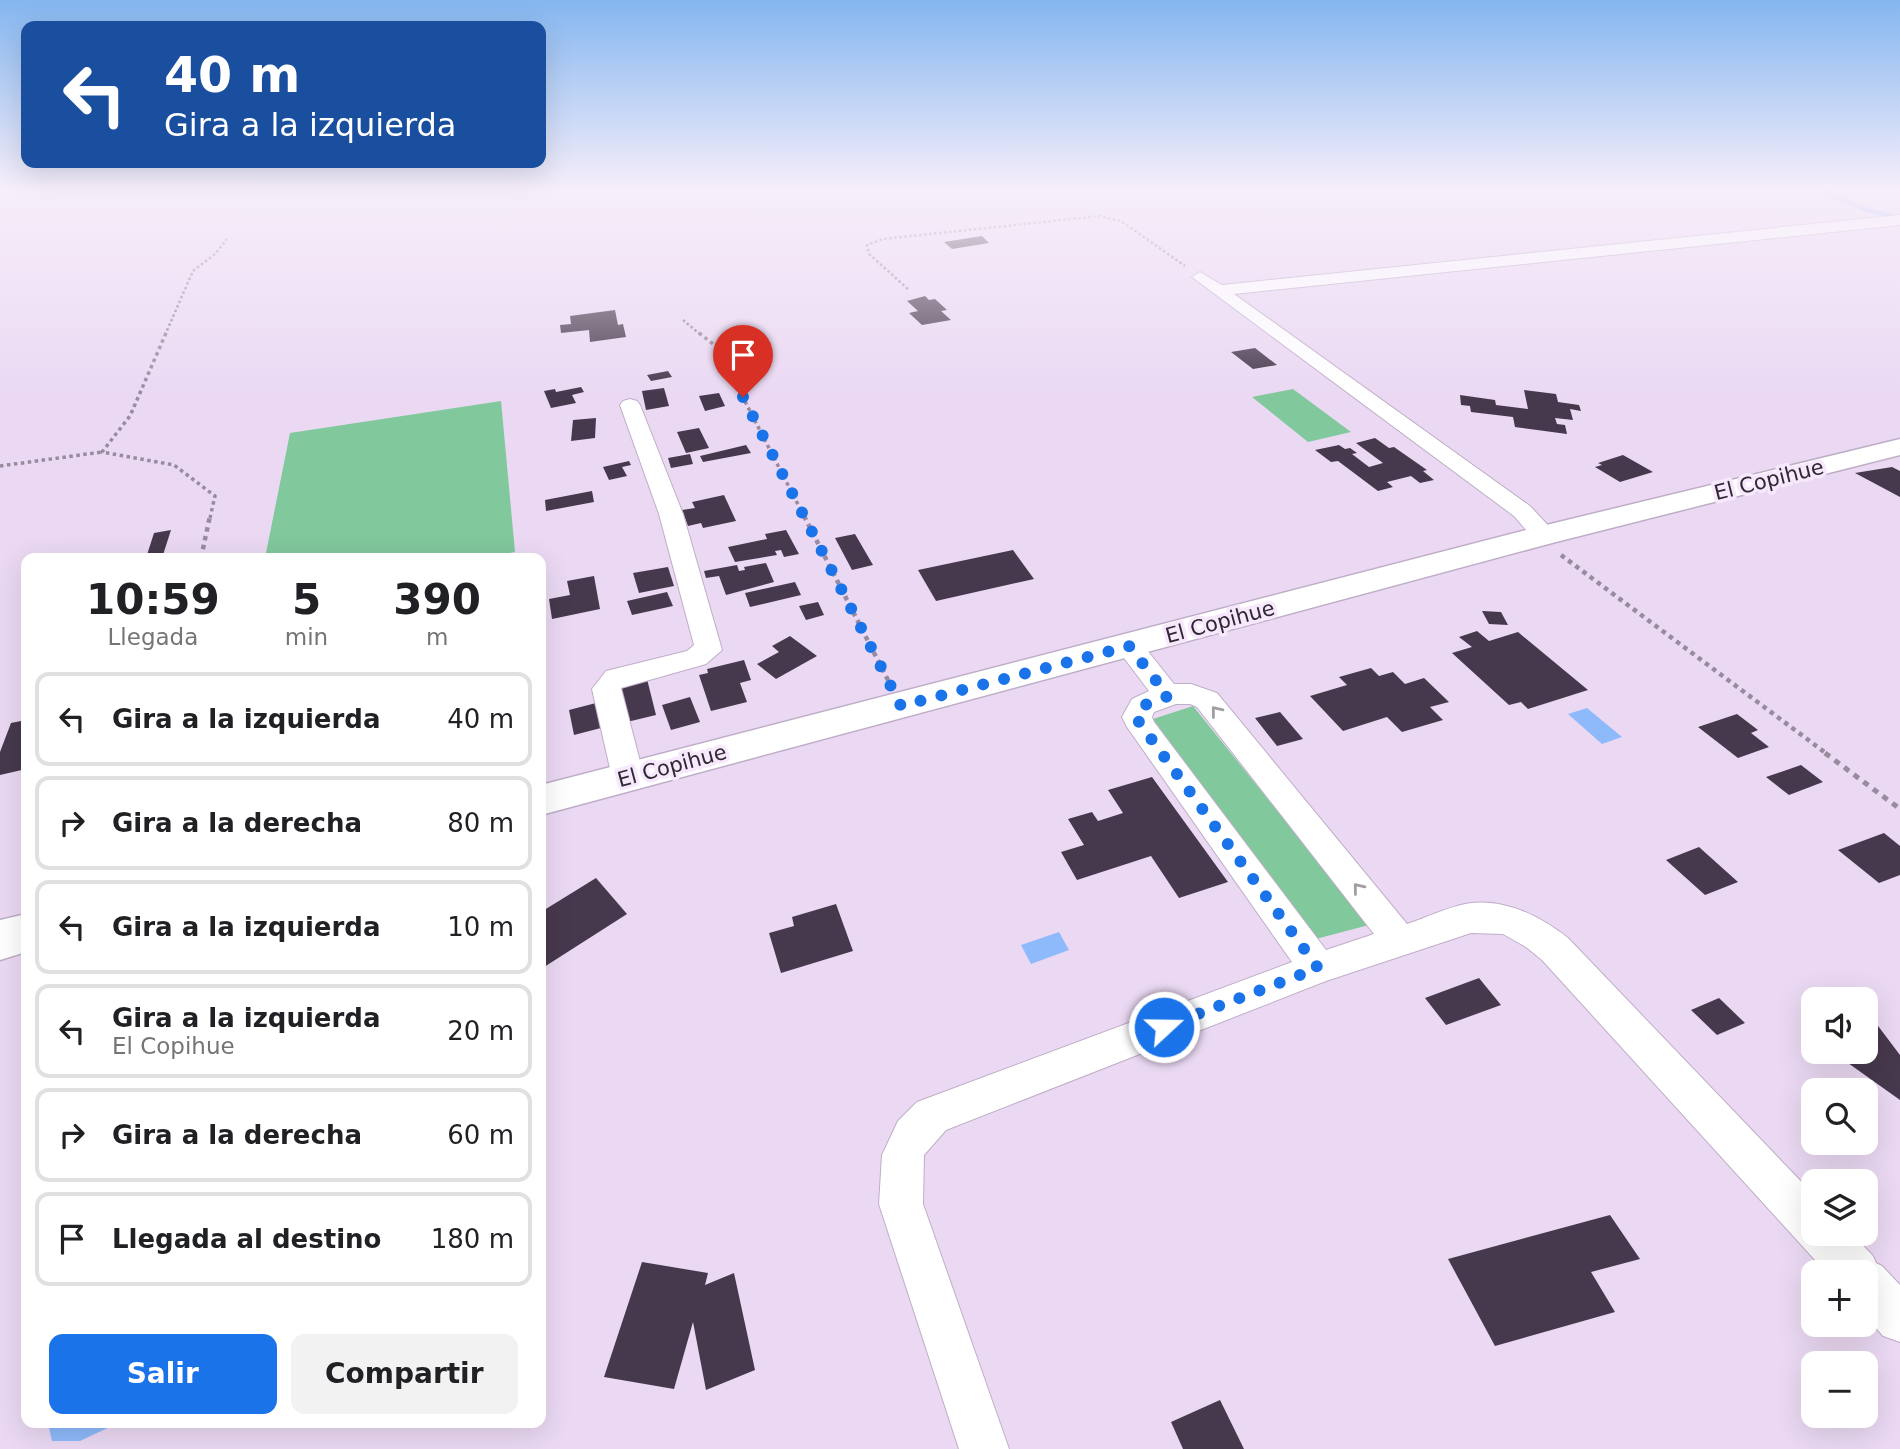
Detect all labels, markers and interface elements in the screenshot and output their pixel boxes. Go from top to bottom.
text: 40 m [164,47,300,104]
icon: left [49,49,140,140]
text: Gira a la izquierda [164,106,456,144]
pin [713,325,773,397]
icon: arrive [724,336,762,374]
street label: El Copihue [1712,455,1826,505]
text: 10:59 [86,575,220,624]
text: 5 [292,575,321,624]
text: 390 [393,575,481,624]
street label: El Copihue [1163,596,1277,648]
text: Llegada [108,624,198,650]
text: min [285,624,328,650]
text: m [426,624,448,650]
icon: left [53,700,91,738]
text: Gira a la izquierda [112,704,380,734]
text: 40 m [447,704,514,734]
one-way arrow [1211,707,1224,719]
street label: El Copihue [615,740,729,792]
icon: right [53,804,91,842]
text: Gira a la derecha [112,808,362,838]
text: 80 m [447,808,514,838]
one-way arrow [1354,884,1367,896]
icon: left [53,908,91,946]
text: Gira a la izquierda [112,912,380,942]
text: 10 m [447,912,514,942]
map controls [1801,987,1878,1428]
button: sound [1801,987,1878,1064]
position arrow [1127,990,1201,1064]
text: Gira a la izquierda [112,1003,380,1033]
icon: left [53,1012,91,1050]
text: 20 m [447,1016,514,1046]
text: El Copihue [112,1033,235,1059]
button: search [1801,1078,1878,1155]
icon: right [53,1116,91,1154]
text: Gira a la derecha [112,1120,362,1150]
text: 60 m [447,1120,514,1150]
button: layers [1801,1169,1878,1246]
icon: arrive [53,1220,91,1258]
text: Llegada al destino [112,1224,381,1254]
text: 180 m [431,1224,514,1254]
button: + [1801,1260,1878,1337]
button: Salir [49,1334,277,1414]
button: Compartir [291,1334,518,1414]
button: − [1801,1351,1878,1428]

